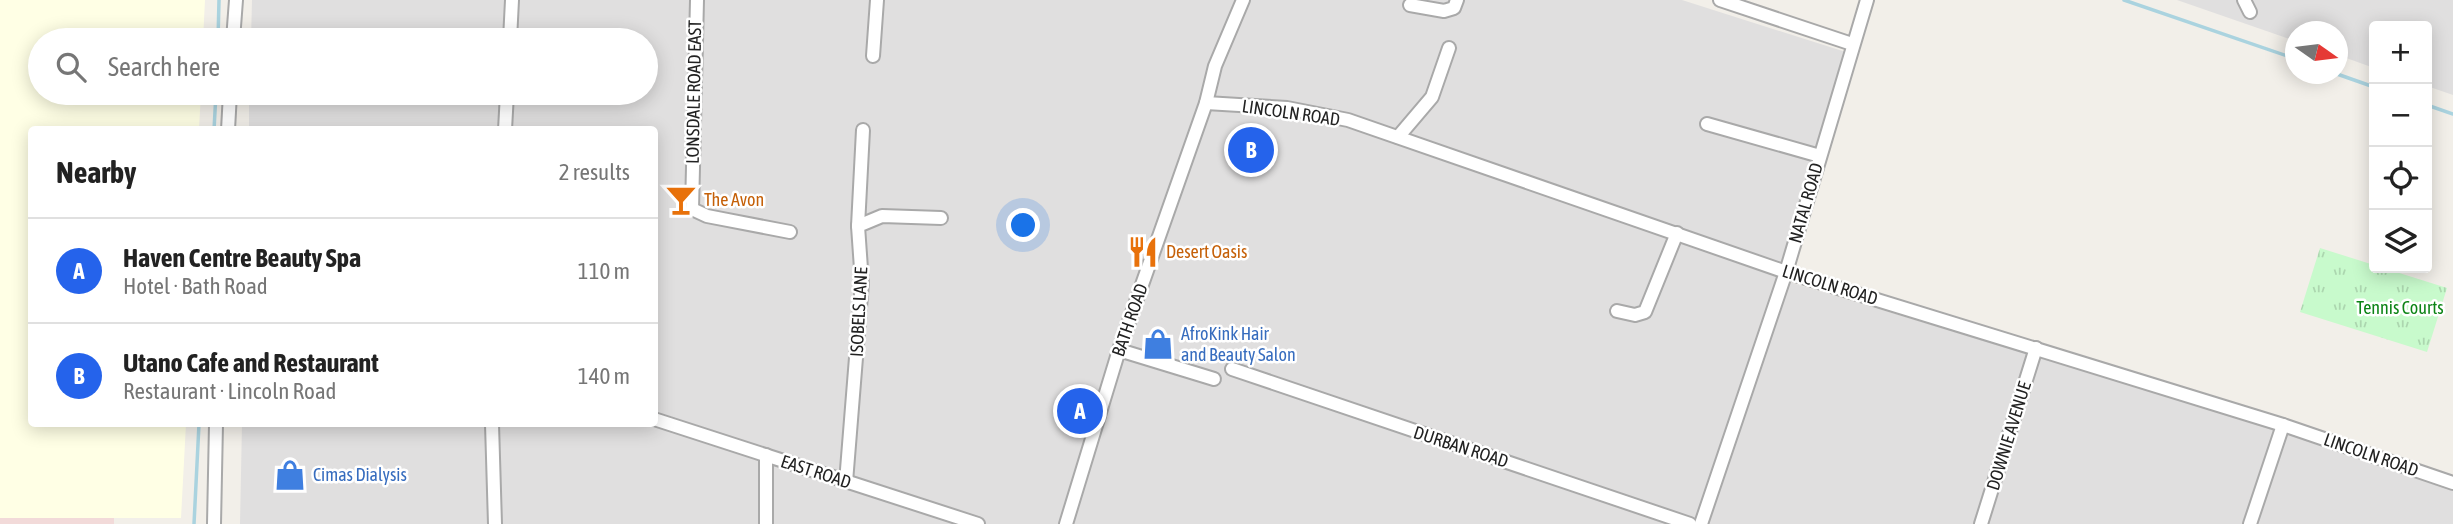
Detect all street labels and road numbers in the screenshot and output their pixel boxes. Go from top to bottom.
street label: LONSDALE ROAD EAST [682,20,705,164]
street label: LINCOLN ROAD [1241,95,1341,130]
street label: NATAL ROAD [1784,160,1827,245]
street label: LINCOLN ROAD [1780,260,1880,309]
street label: ISOBELS LANE [846,266,871,357]
street label: BATH ROAD [1107,281,1152,359]
street label: DOWNIE AVENUE [1982,379,2035,493]
street label: DURBAN ROAD [1411,421,1511,472]
street label: LINCOLN ROAD [2321,429,2421,481]
street label: EAST ROAD [778,450,854,493]

